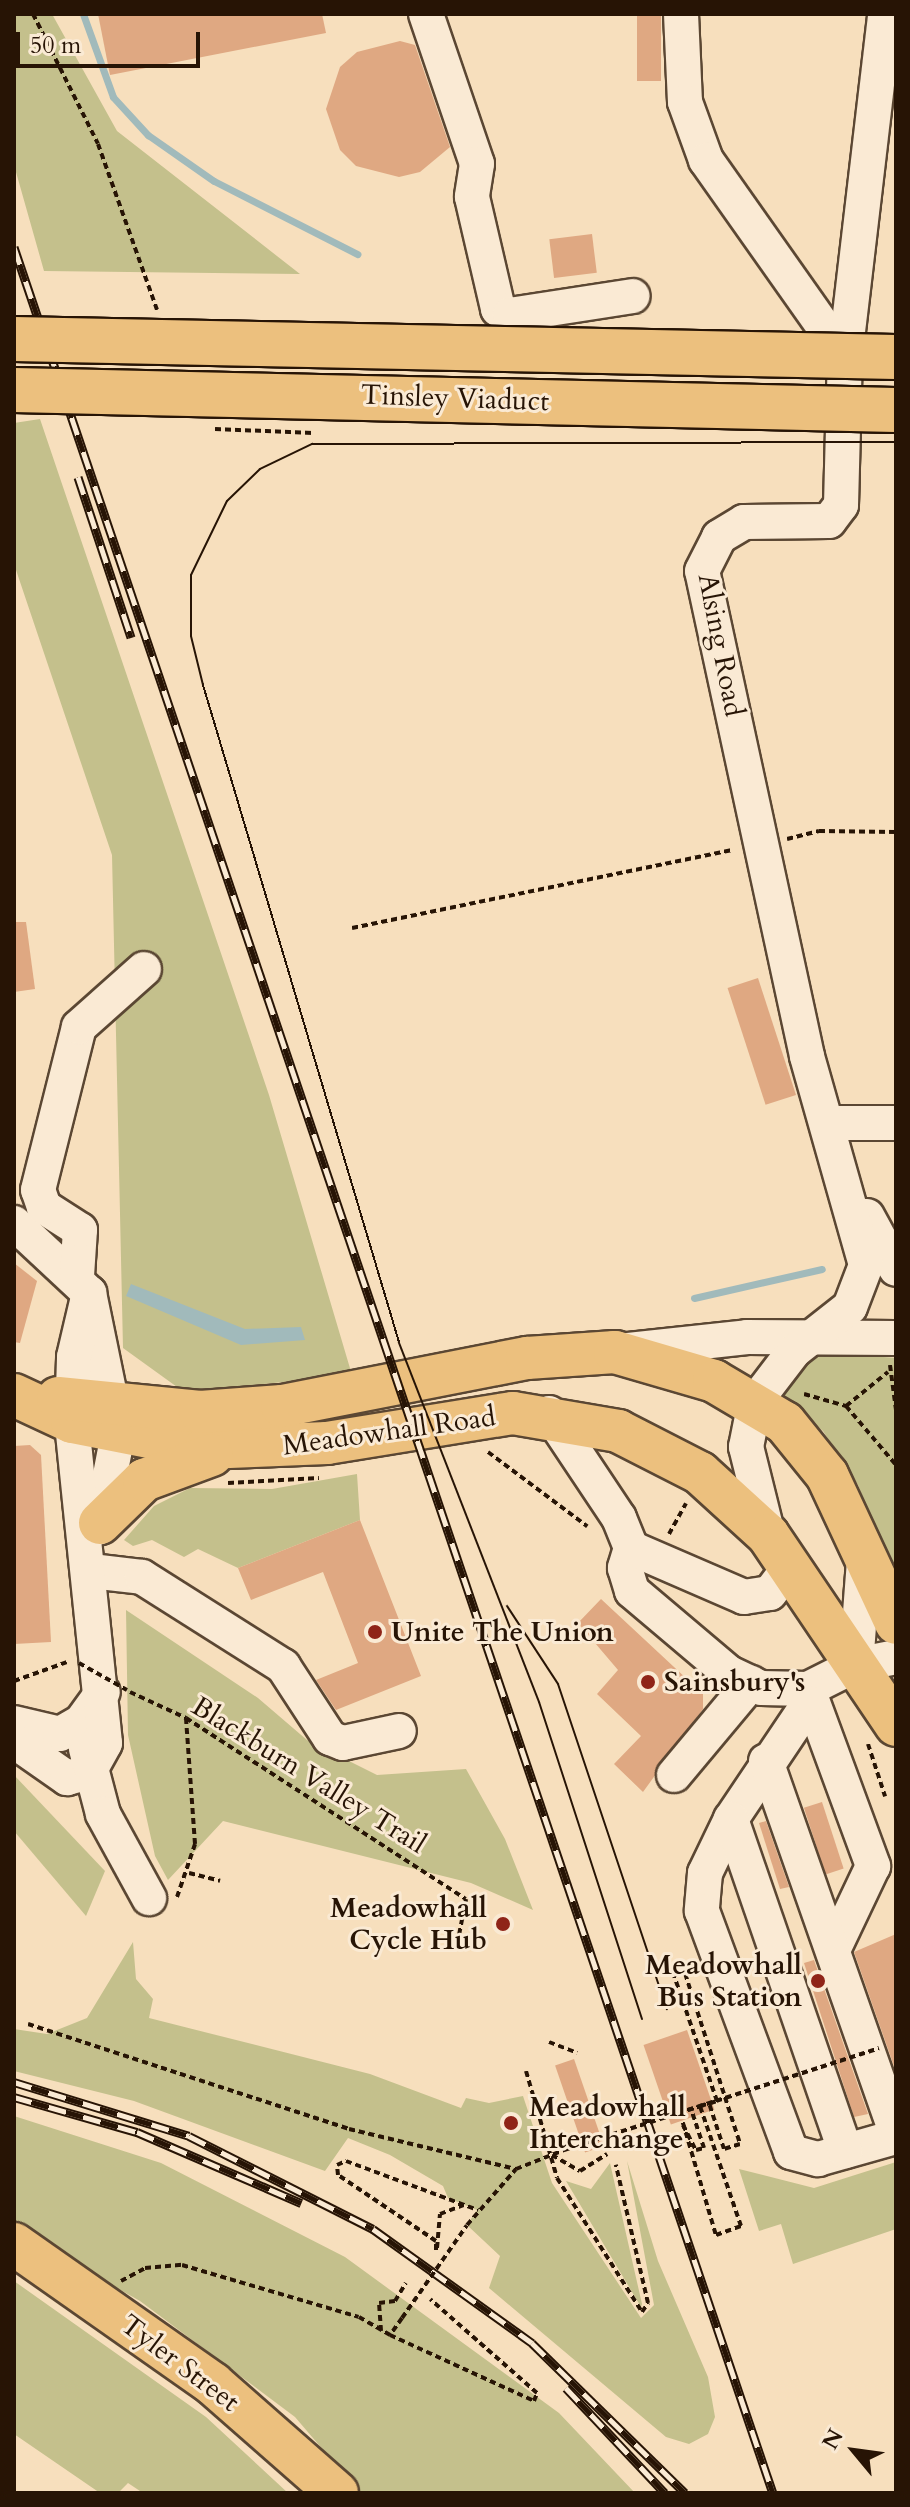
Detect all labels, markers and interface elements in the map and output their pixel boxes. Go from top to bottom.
scale bar [20,16,204,66]
text: 50 m [30,29,81,62]
street label: Tinsley Viaduct [360,378,550,418]
street label: Alsing Road [691,571,751,719]
street label: Meadowhall Road [280,1399,498,1463]
place label: Unite The Union [391,1615,614,1649]
marker: Unite The Union [366,1623,384,1641]
place label: Sainsbury's [664,1665,805,1699]
marker: Sainsbury's [639,1673,657,1691]
street label: Blackburn Valley Trail [186,1689,432,1861]
place label: Meadowhall Cycle Hub [330,1891,487,1957]
marker: Meadowhall Cycle Hub [494,1915,512,1933]
place label: Meadowhall Bus Station [645,1948,802,2014]
marker: Meadowhall Bus Station [809,1972,827,1990]
place label: Meadowhall Interchange [529,2090,686,2156]
marker: Meadowhall Interchange [500,2112,522,2134]
street label: Tyler Street [114,2307,246,2419]
north arrow [814,2411,894,2491]
text: N [815,2424,851,2455]

